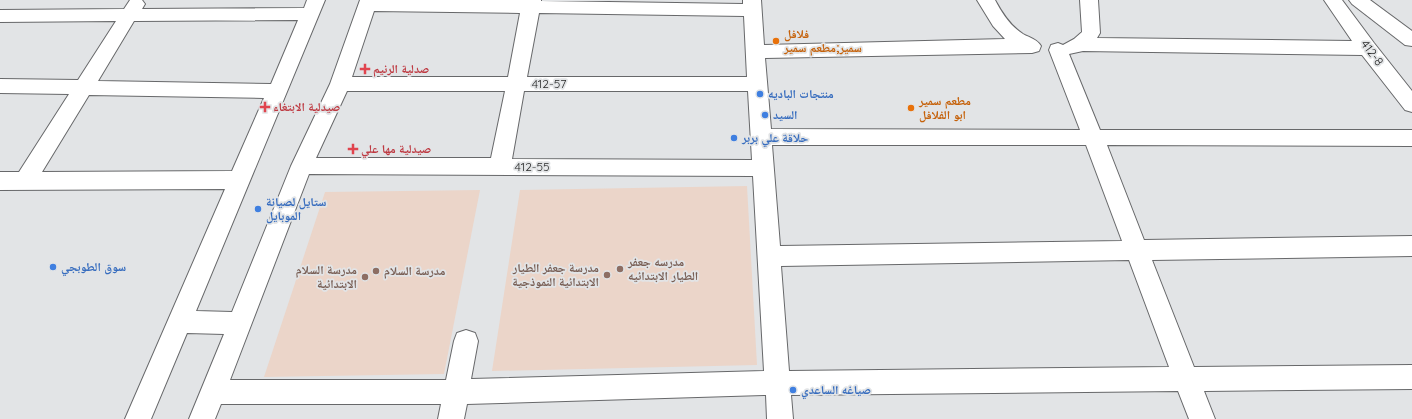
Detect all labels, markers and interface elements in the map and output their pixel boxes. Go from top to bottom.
place label: فلافل سمير;مطعم سمير [783,26,862,56]
marker: فلافل سمير;مطعم سمير [771,36,781,46]
street label: 412-8 [1358,37,1387,69]
place label: صدلية الرنيم [373,61,429,77]
marker: صدلية الرنيم [360,64,370,74]
street label: 412-57 [532,76,566,91]
place label: منتجات الباديه [768,86,834,101]
marker: منتجات الباديه [755,89,765,99]
place label: مطعم سمير ابو الفلافل [918,93,971,123]
place label: صيدلية الابتغاء [273,99,340,114]
marker: صيدلية الابتغاء [260,102,270,112]
marker: مطعم سمير ابو الفلافل [906,103,916,113]
place label: السيد [773,107,798,122]
marker: السيد [760,110,770,120]
place label: حلاقة علي بربر [741,130,809,148]
marker: حلاقة علي بربر [729,133,739,143]
place label: صيدلية مها علي [361,141,431,159]
marker: صيدلية مها علي [348,144,358,154]
street label: 412-55 [514,159,550,174]
place label: ستايل لصيانة الموبايل [266,194,326,224]
marker: ستايل لصيانة الموبايل [253,204,263,214]
place label: مدرسه جعفر الطيار الابتدائيه [627,254,698,283]
place label: سوق الطوبجي [61,259,126,277]
place label: مدرسة جعفر الطيار الابتدائية النموذجية [512,260,599,289]
marker: سوق الطوبجي [48,262,58,272]
place label: مدرسة السلام الابتدائية [296,262,357,291]
place label: مدرسة السلام [384,263,446,279]
marker: مدرسه جعفر الطيار الابتدائيه [615,264,625,274]
marker: مدرسة السلام [371,266,381,276]
marker: مدرسة جعفر الطيار الابتدائية النموذجية [602,270,612,280]
marker: مدرسة السلام الابتدائية [360,272,370,282]
place label: صياغه الساعدي [801,382,871,400]
marker: صياغه الساعدي [788,385,798,395]

